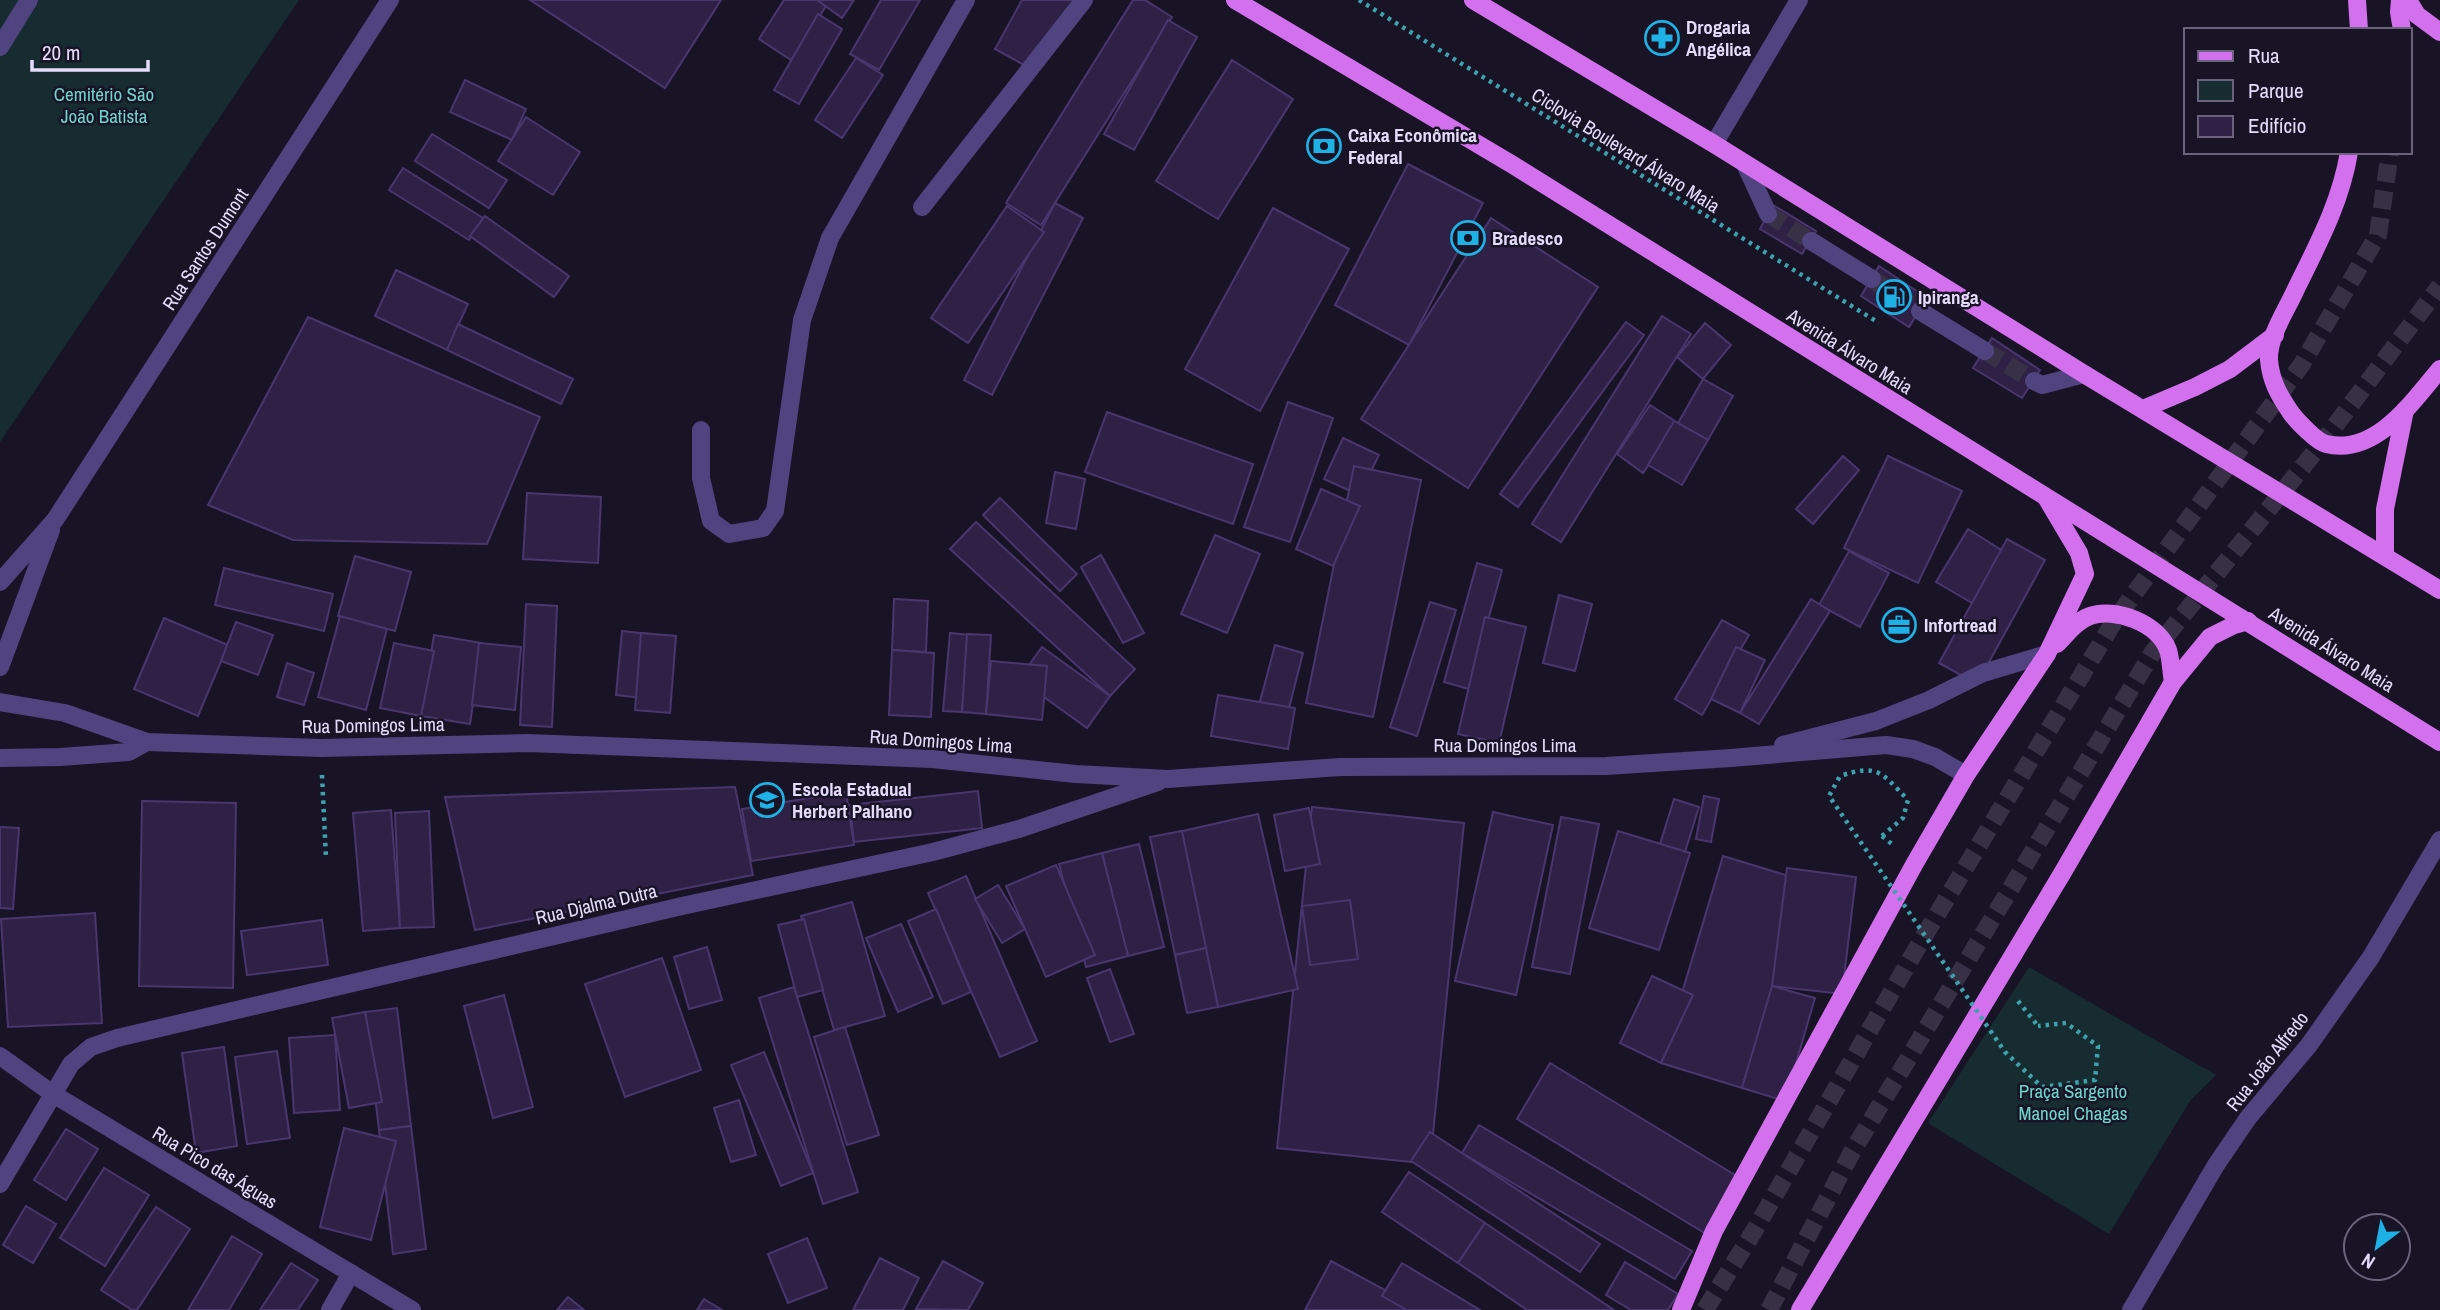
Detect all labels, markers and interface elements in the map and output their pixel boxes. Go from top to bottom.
place label: Drogaria Angélica [1686,14,1751,62]
pharmacy icon: Drogaria Angélica [1643,19,1681,57]
scale bar [32,28,147,72]
legend [2184,28,2412,154]
text: 20 m [42,38,80,67]
text: Rua [2248,41,2280,70]
text: Parque [2248,76,2304,105]
park label: Cemitério São João Batista [54,81,154,129]
street label: Ciclovia Boulevard Álvaro Maia [1527,81,1725,219]
text: Edifício [2248,111,2306,140]
place label: Caixa Econômica Federal [1348,122,1477,170]
bank icon: Caixa Econômica Federal [1305,127,1343,165]
street label: Rua Santos Dumont [156,183,254,315]
bank icon: Bradesco [1449,219,1487,257]
place label: Bradesco [1492,225,1563,251]
fuel station icon: Ipiranga [1875,278,1913,316]
place label: Ipiranga [1918,284,1979,310]
street label: Avenida Álvaro Maia [1781,301,1918,400]
street label: Avenida Álvaro Maia [2263,599,2400,698]
office icon: Infortread [1880,606,1918,644]
place label: Infortread [1924,612,1997,638]
street label: Rua Domingos Lima [301,711,445,739]
street label: Rua Domingos Lima [869,723,1014,759]
street label: Rua Domingos Lima [1434,732,1577,758]
place label: Escola Estadual Herbert Palhano [792,776,912,824]
school or university icon: Escola Estadual Herbert Palhano [748,781,786,819]
street label: Rua Djalma Dutra [533,877,660,931]
street label: Rua João Alfredo [2220,1006,2314,1116]
park label: Praça Sargento Manoel Chagas [2018,1078,2128,1126]
street label: Rua Pico das Águas [148,1119,282,1215]
north arrow [2342,1212,2412,1282]
text: N [2356,1247,2380,1275]

